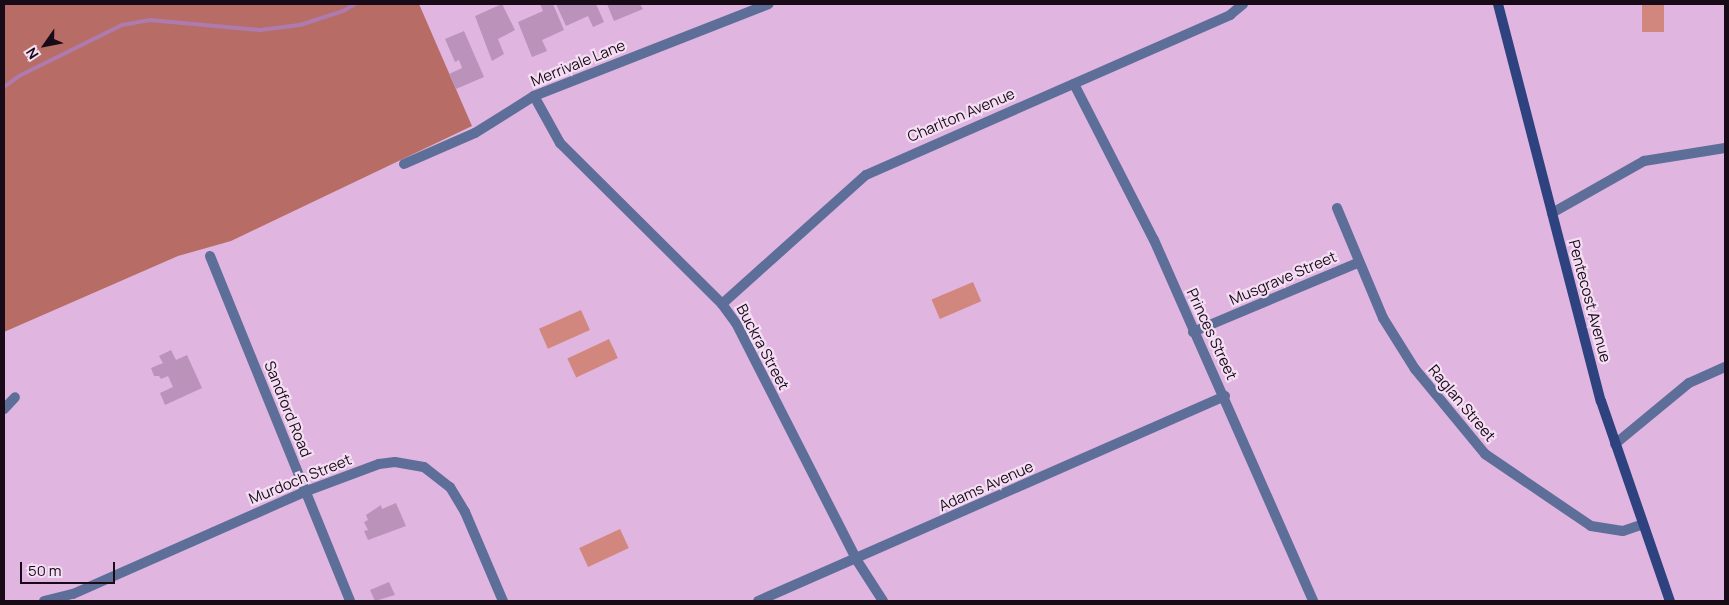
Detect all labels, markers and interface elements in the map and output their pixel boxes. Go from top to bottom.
north arrow [20,20,70,70]
street label: Merrivale Lane [528,36,628,90]
text: N [21,44,43,63]
street label: Charlton Avenue [905,84,1017,146]
street label: Pentecost Avenue [1565,238,1615,364]
street label: Musgrave Street [1227,247,1339,309]
street label: Princes Street [1183,286,1241,382]
street label: Buckra Street [733,301,793,393]
street label: Sandford Road [261,358,315,460]
street label: Raglan Street [1425,361,1499,445]
street label: Murdoch Street [246,450,354,508]
street label: Adams Avenue [936,457,1036,515]
scale bar [22,552,118,584]
text: 50 m [28,560,62,581]

